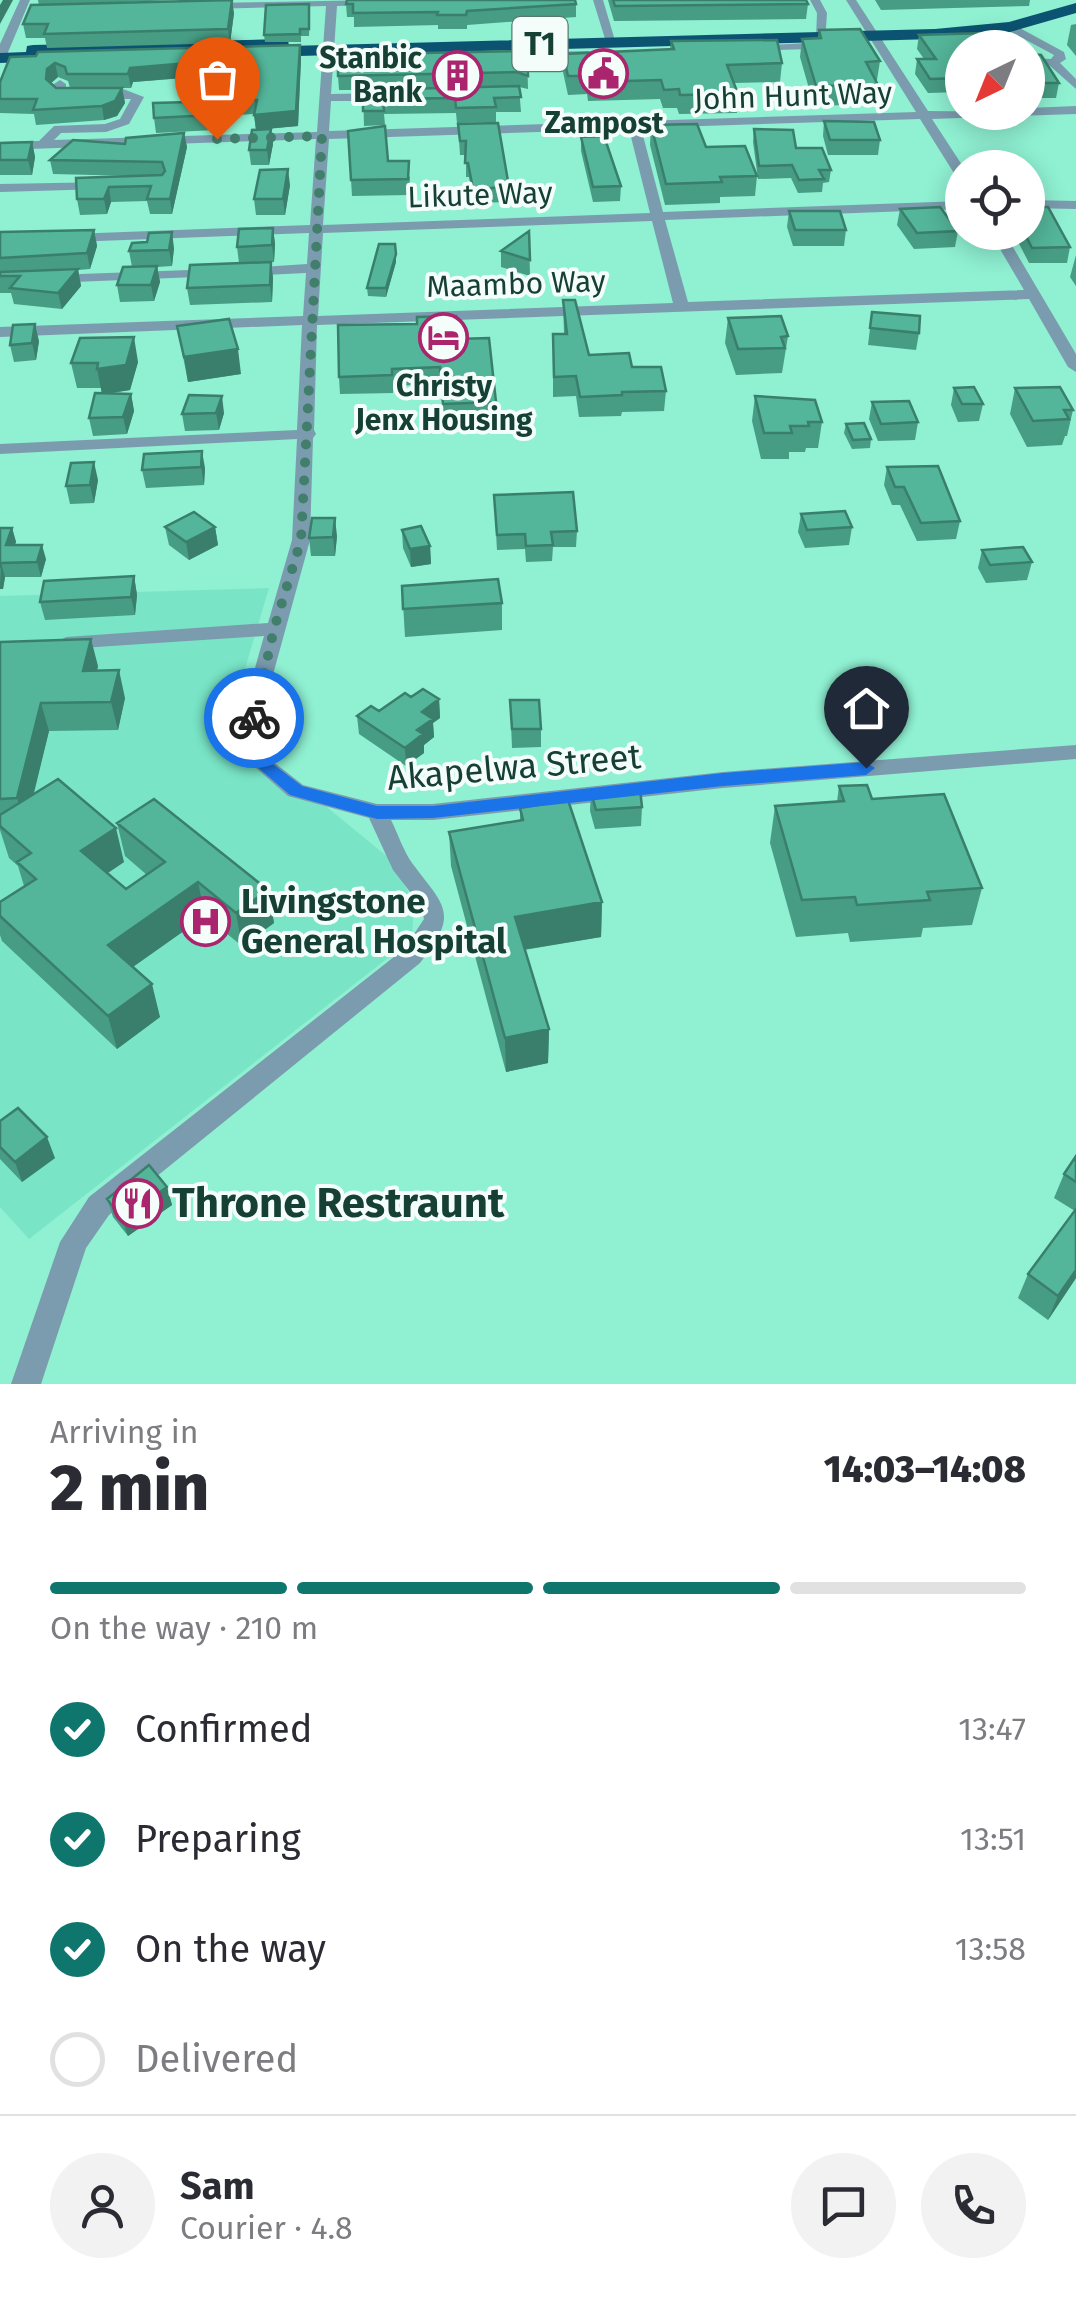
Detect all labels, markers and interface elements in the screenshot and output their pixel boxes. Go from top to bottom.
road number: T1 [512,17,568,71]
north arrow [945,30,1045,130]
map controls [945,30,1045,250]
pin [175,37,260,140]
place label: Stanbic Bank [319,40,423,110]
public building icon: Zampost [578,48,630,100]
building icon: Stanbic Bank [431,49,483,101]
icon: bag [190,52,245,107]
street label: John Hunt Way [693,75,893,117]
place label: Zampost [544,105,664,141]
button: locate [945,150,1045,250]
street label: Likute Way [407,174,553,216]
street label: Maambo Way [426,263,606,305]
hotel icon: Christy Jenx Housing [418,311,470,363]
place label: Christy Jenx Housing [354,368,533,438]
pin [824,666,909,769]
courier [204,668,304,768]
icon: home [839,681,894,736]
icon: bike [227,691,282,746]
street label: Akapelwa Street [385,735,643,799]
place label: Livingstone General Hospital [241,880,507,962]
hospital icon: Livingstone General Hospital [180,895,232,947]
restaurant icon: Throne Restraunt [111,1177,163,1229]
place label: Throne Restraunt [172,1178,505,1228]
text: Arriving in [50,1413,198,1451]
text: 14:03–14:08 [824,1446,1026,1492]
text: 2 min [50,1449,209,1527]
text: On the way · 210 m [50,1609,318,1647]
icon: check [50,1702,105,1757]
text: Confirmed [135,1706,313,1752]
text: 13:47 [958,1710,1026,1748]
icon: check [50,1812,105,1867]
text: Preparing [135,1816,301,1862]
text: 13:51 [960,1820,1026,1858]
icon: check [50,1922,105,1977]
text: On the way [135,1926,326,1972]
text: 13:58 [955,1930,1026,1968]
text: Delivered [135,2036,298,2082]
button: person [50,2153,155,2258]
button: chat [791,2153,896,2258]
button: phone [921,2153,1026,2258]
text: Sam [180,2163,255,2209]
text: Courier · 4.8 [180,2209,353,2247]

